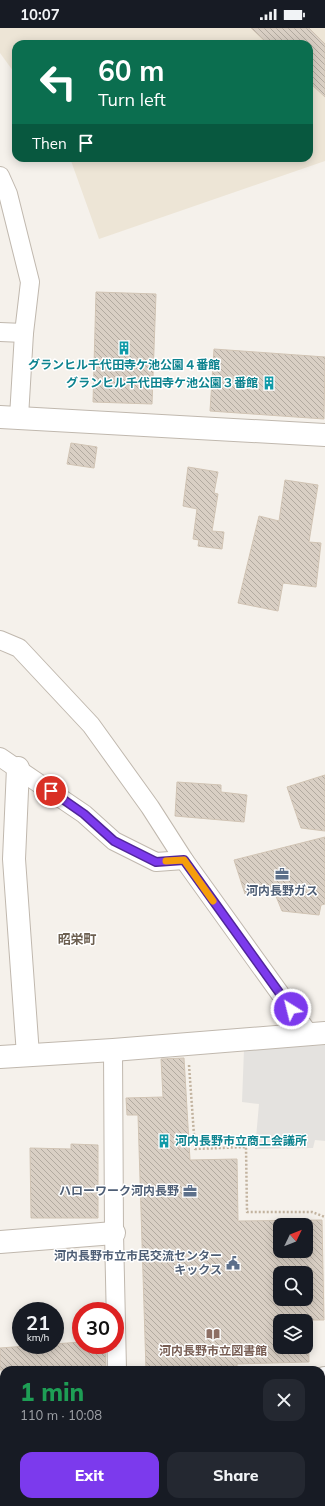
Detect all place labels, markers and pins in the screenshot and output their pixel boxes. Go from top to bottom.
building icon: グランヒル千代田寺ケ池公園４番館 [116,340,132,356]
place label: グランヒル千代田寺ケ池公園４番館 [28,357,220,372]
place label: グランヒル千代田寺ケ池公園３番館 [66,375,258,390]
building icon: グランヒル千代田寺ケ池公園３番館 [261,375,277,391]
pin [34,774,68,808]
office icon: 河内長野ガス [274,866,290,882]
place label: 河内長野ガス [246,883,318,898]
building icon: 河内長野市立商工会議所 [156,1133,172,1149]
place label: 河内長野市立商工会議所 [175,1133,307,1148]
place label: ハローワーク河内長野 [59,1183,179,1198]
office icon: ハローワーク河内長野 [182,1183,198,1199]
place label: 河内長野市立市民交流センター キックス [54,1248,222,1277]
public building icon: 河内長野市立市民交流センター キックス [225,1255,241,1271]
library icon: 河内長野市立図書館 [205,1326,221,1342]
place label: 河内長野市立図書館 [159,1343,267,1358]

